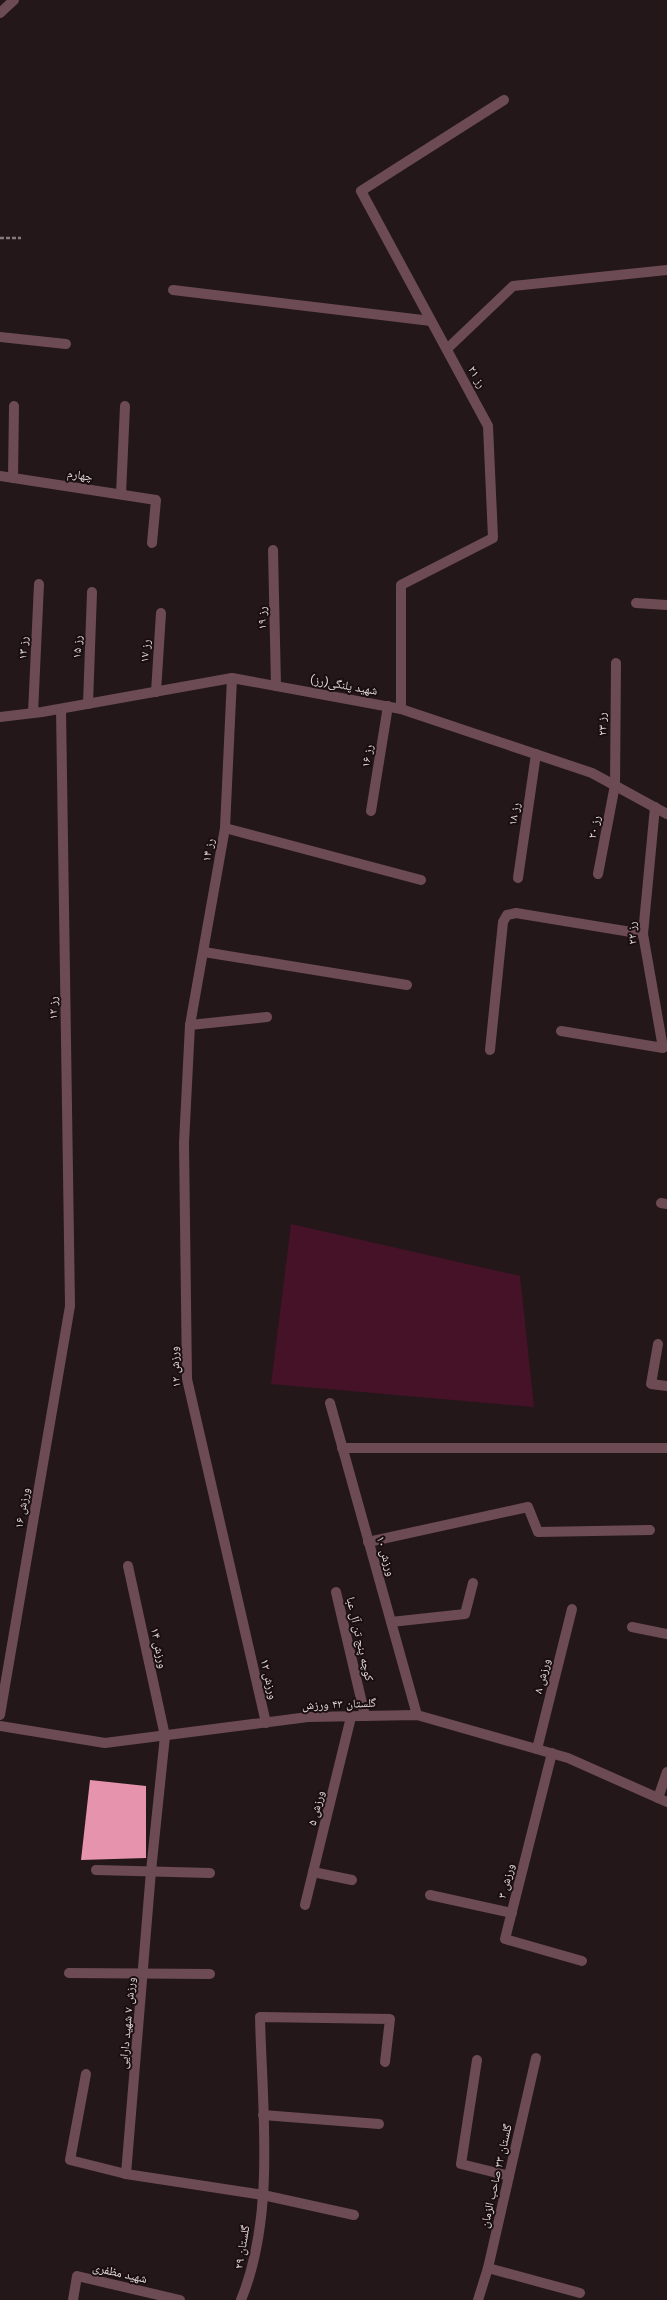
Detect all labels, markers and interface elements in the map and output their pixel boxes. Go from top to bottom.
street label: رز ۲۱ [464,363,490,391]
street label: چهارم [66,465,94,485]
street label: رز ۱۹ [254,606,270,630]
street label: رز ۱۵ [69,635,85,659]
street label: رز ۱۳ [15,636,31,660]
street label: رز ۱۷ [136,638,154,663]
street label: شهید پلنگی(رز) [309,671,379,699]
street label: رز ۲۳ [594,712,610,736]
street label: رز ۱۶ [357,743,377,769]
street label: رز ۱۸ [504,801,524,827]
street label: رز ۲۰ [584,814,604,840]
street label: رز ۱۴ [198,837,218,863]
street label: رز ۲۲ [624,921,640,945]
street label: رز ۱۲ [45,996,61,1020]
street label: ورزش ۱۲ [166,1346,184,1388]
street label: ورزش ۱۶ [11,1486,33,1530]
street label: ورزش ۱۰ [373,1534,399,1578]
street label: کوچه پنج تن آل عبا [343,1595,377,1683]
street label: ورزش ۱۴ [147,1626,171,1670]
street label: ورزش ۱۲ [257,1657,281,1701]
street label: ورزش ۸ [530,1657,554,1695]
street label: گلستان ۴۳ ورزش [302,1695,377,1713]
street label: ورزش ۵ [304,1789,328,1827]
street label: ورزش ۳ [494,1862,518,1900]
street label: ورزش ۷ شهید دارایی [115,1976,139,2070]
street label: گلستان ۳۳ صاحب الزمان [476,2122,516,2230]
street label: گلستان ۲۹ [231,2224,253,2270]
street label: شهید مظفری [91,2259,149,2287]

